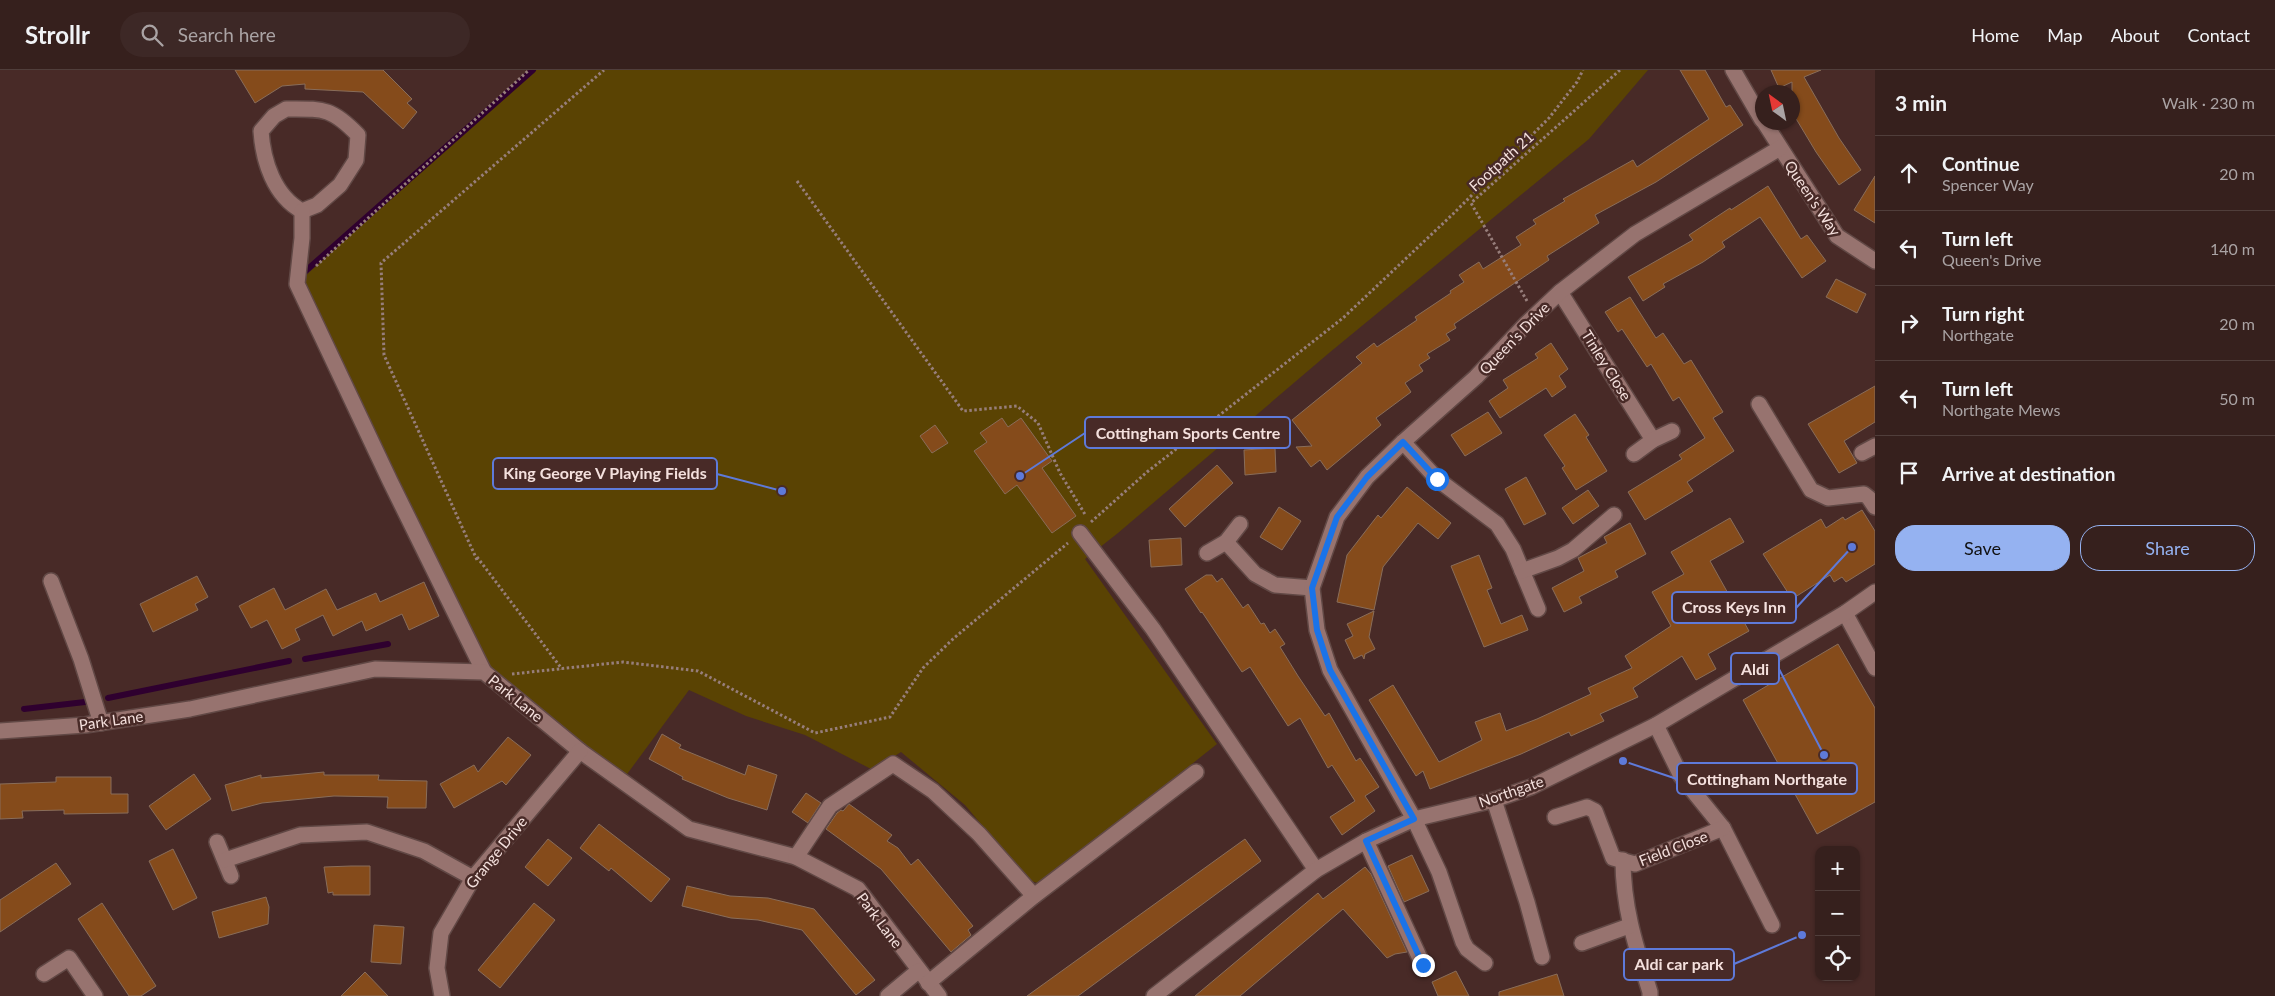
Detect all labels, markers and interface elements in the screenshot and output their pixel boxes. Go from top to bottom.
search box [120,12,470,57]
text: Strollr [25,20,90,49]
icon: search [138,21,166,49]
text: Search here [178,23,276,46]
text: Home [1971,24,2019,46]
text: Map [2047,24,2083,46]
text: About [2111,24,2160,46]
text: Contact [2188,24,2250,46]
north arrow [1755,85,1800,130]
text: 3 min [1895,90,1947,115]
text: Walk · 230 m [2162,93,2255,112]
street label: Footpath 21 [1465,127,1537,195]
text: Continue [1942,152,2020,175]
street label: Queen's Way [1781,157,1845,239]
icon: ahead [1895,159,1923,187]
text: 20 m [2219,164,2255,183]
text: Spencer Way [1942,175,2034,194]
text: Turn left [1942,227,2013,250]
icon: left [1895,234,1923,262]
text: 140 m [2210,239,2255,258]
text: Queen's Drive [1942,250,2042,269]
street label: Queen's Drive [1475,298,1553,378]
text: Turn right [1942,302,2024,325]
icon: right [1895,309,1923,337]
text: 20 m [2219,314,2255,333]
text: Northgate [1942,325,2014,344]
street label: Tinley Close [1578,326,1636,404]
text: Turn left [1942,377,2013,400]
icon: left [1895,384,1923,412]
text: 50 m [2219,389,2255,408]
text: Northgate Mews [1942,400,2060,419]
callout: Cottingham Sports Centre [1085,417,1290,448]
text: Cottingham Sports Centre [1096,423,1281,442]
callout: King George V Playing Fields [493,458,717,489]
icon: arrive [1895,459,1923,487]
text: Arrive at destination [1942,462,2115,485]
text: King George V Playing Fields [503,463,707,482]
route start [1426,468,1449,491]
button: Save [1895,525,2070,571]
button: Share [2080,525,2255,571]
callout: Cross Keys Inn [1672,592,1796,623]
text: Cross Keys Inn [1682,597,1786,616]
callout: Aldi [1731,653,1779,684]
text: Aldi [1740,659,1769,678]
street label: Park Lane [485,671,547,725]
street label: Park Lane [78,707,144,733]
callout: Cottingham Northgate [1677,763,1857,794]
text: Cottingham Northgate [1687,769,1847,788]
street label: Northgate [1476,772,1546,810]
street label: Grange Drive [462,812,530,892]
street label: Field Close [1636,827,1710,869]
map controls [1815,846,1860,981]
button: + [1815,846,1860,891]
street label: Park Lane [853,889,907,951]
button: − [1815,891,1860,936]
button: locate [1815,936,1860,981]
callout: Aldi car park [1624,949,1734,980]
route end [1412,954,1435,977]
text: Aldi car park [1633,954,1724,973]

